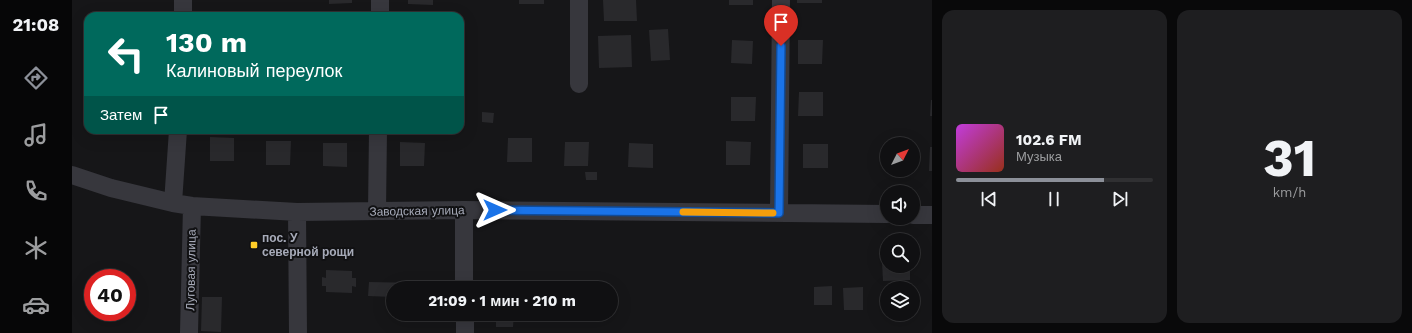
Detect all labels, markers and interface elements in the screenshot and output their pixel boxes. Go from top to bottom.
pin [764,5,798,46]
icon: arrive [770,11,792,33]
text: 21:08 [13,14,59,35]
text: 130 m [166,26,247,59]
icon: left [100,28,152,80]
text: Калиновый переулок [166,60,342,81]
icon: directions [22,64,50,92]
icon: arrive [150,104,172,126]
text: Затем [100,106,142,124]
icon: music [22,121,50,149]
text: 31 [1263,128,1316,189]
text: 102.6 FM [1016,131,1082,149]
north arrow [880,137,920,177]
map controls [880,137,920,321]
text: Музыка [1016,149,1062,164]
icon: phone [22,177,50,205]
button: sound [880,185,920,225]
text: km/h [1273,185,1306,200]
icon: previous [978,188,1000,210]
icon: pause [1043,188,1065,210]
icon: next [1109,188,1131,210]
position arrow [474,189,516,231]
street label: Заводская улица [369,203,465,219]
street label: Луговая улица [183,229,199,311]
place label: пос. У северной рощи [262,231,354,259]
button: search [880,233,920,273]
icon: climate [22,234,50,262]
marker: пос. У северной рощи [249,240,259,250]
speed limit sign: 40 [84,269,136,321]
button: layers [880,281,920,321]
icon: car [22,291,50,319]
text: 21:09 · 1 мин · 210 m [428,292,576,310]

